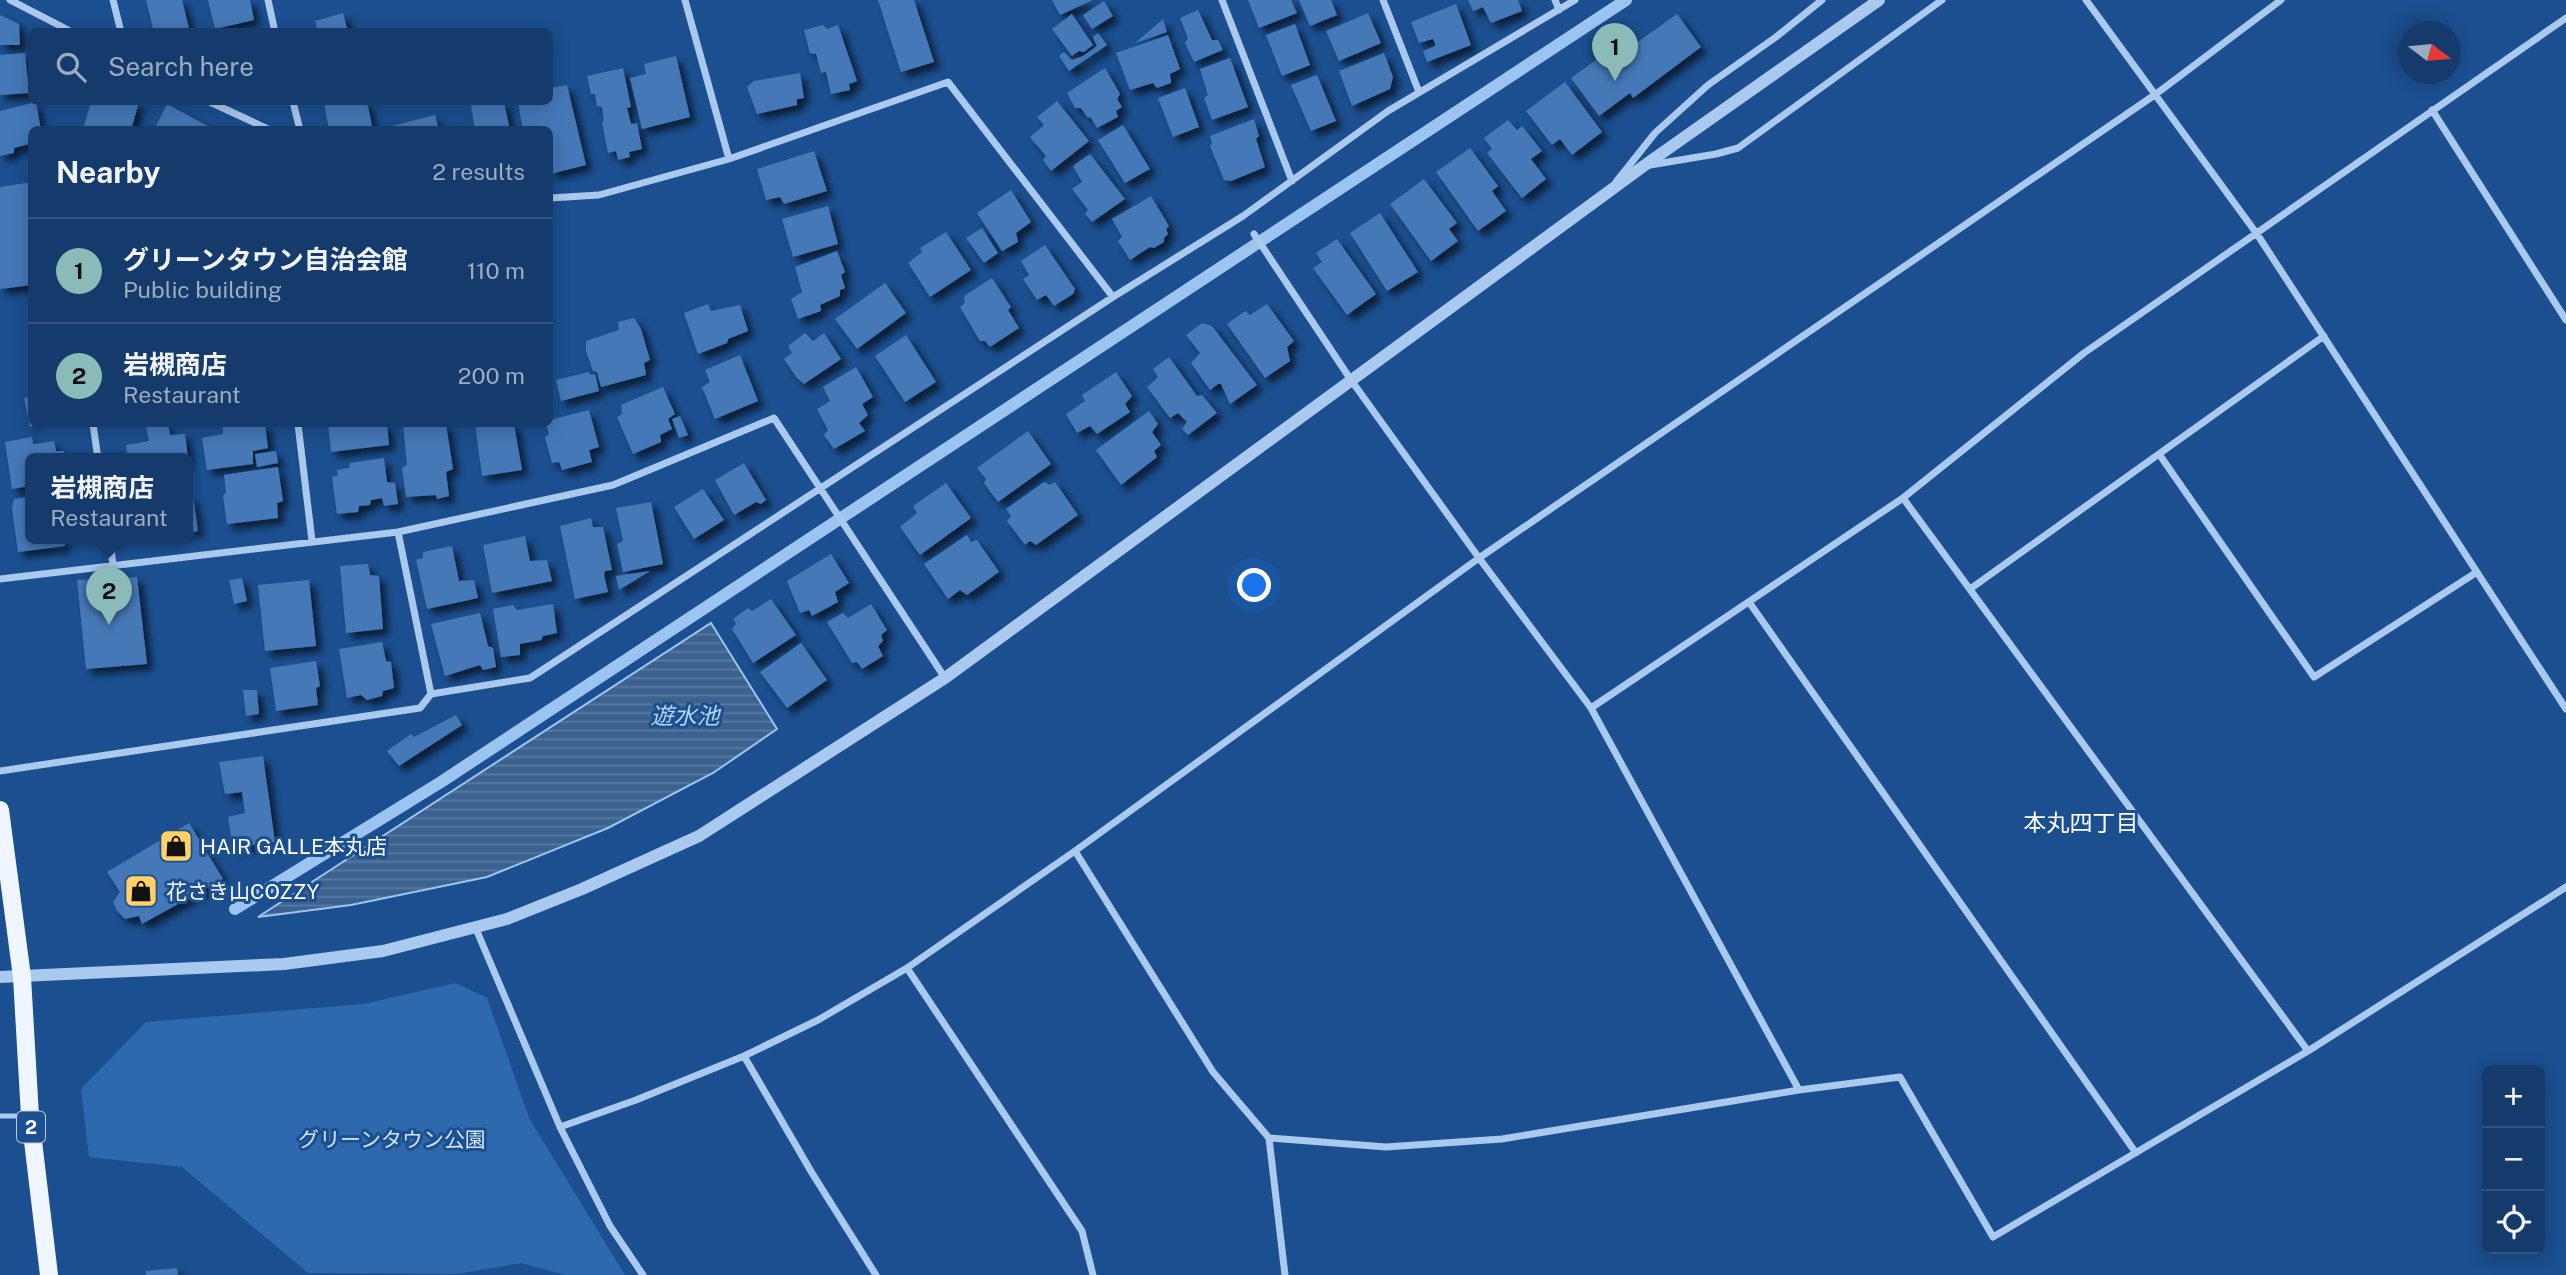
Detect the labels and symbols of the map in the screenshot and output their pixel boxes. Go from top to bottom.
north arrow [2398,21,2461,84]
pin: 1 [1592,23,1638,81]
pin: 2 [86,567,132,625]
your location [1237,568,1271,602]
water label: 遊水池 [651,702,722,729]
district label: 本丸四丁目 [2024,809,2139,836]
shop icon: HAIR GALLE本丸店 [157,827,195,865]
place label: HAIR GALLE本丸店 [200,834,387,859]
shop icon: 花さき山COZZY [122,872,160,910]
place label: 花さき山COZZY [166,879,320,904]
road number: 2 [17,1112,45,1142]
park label: グリーンタウン公園 [298,1127,486,1152]

